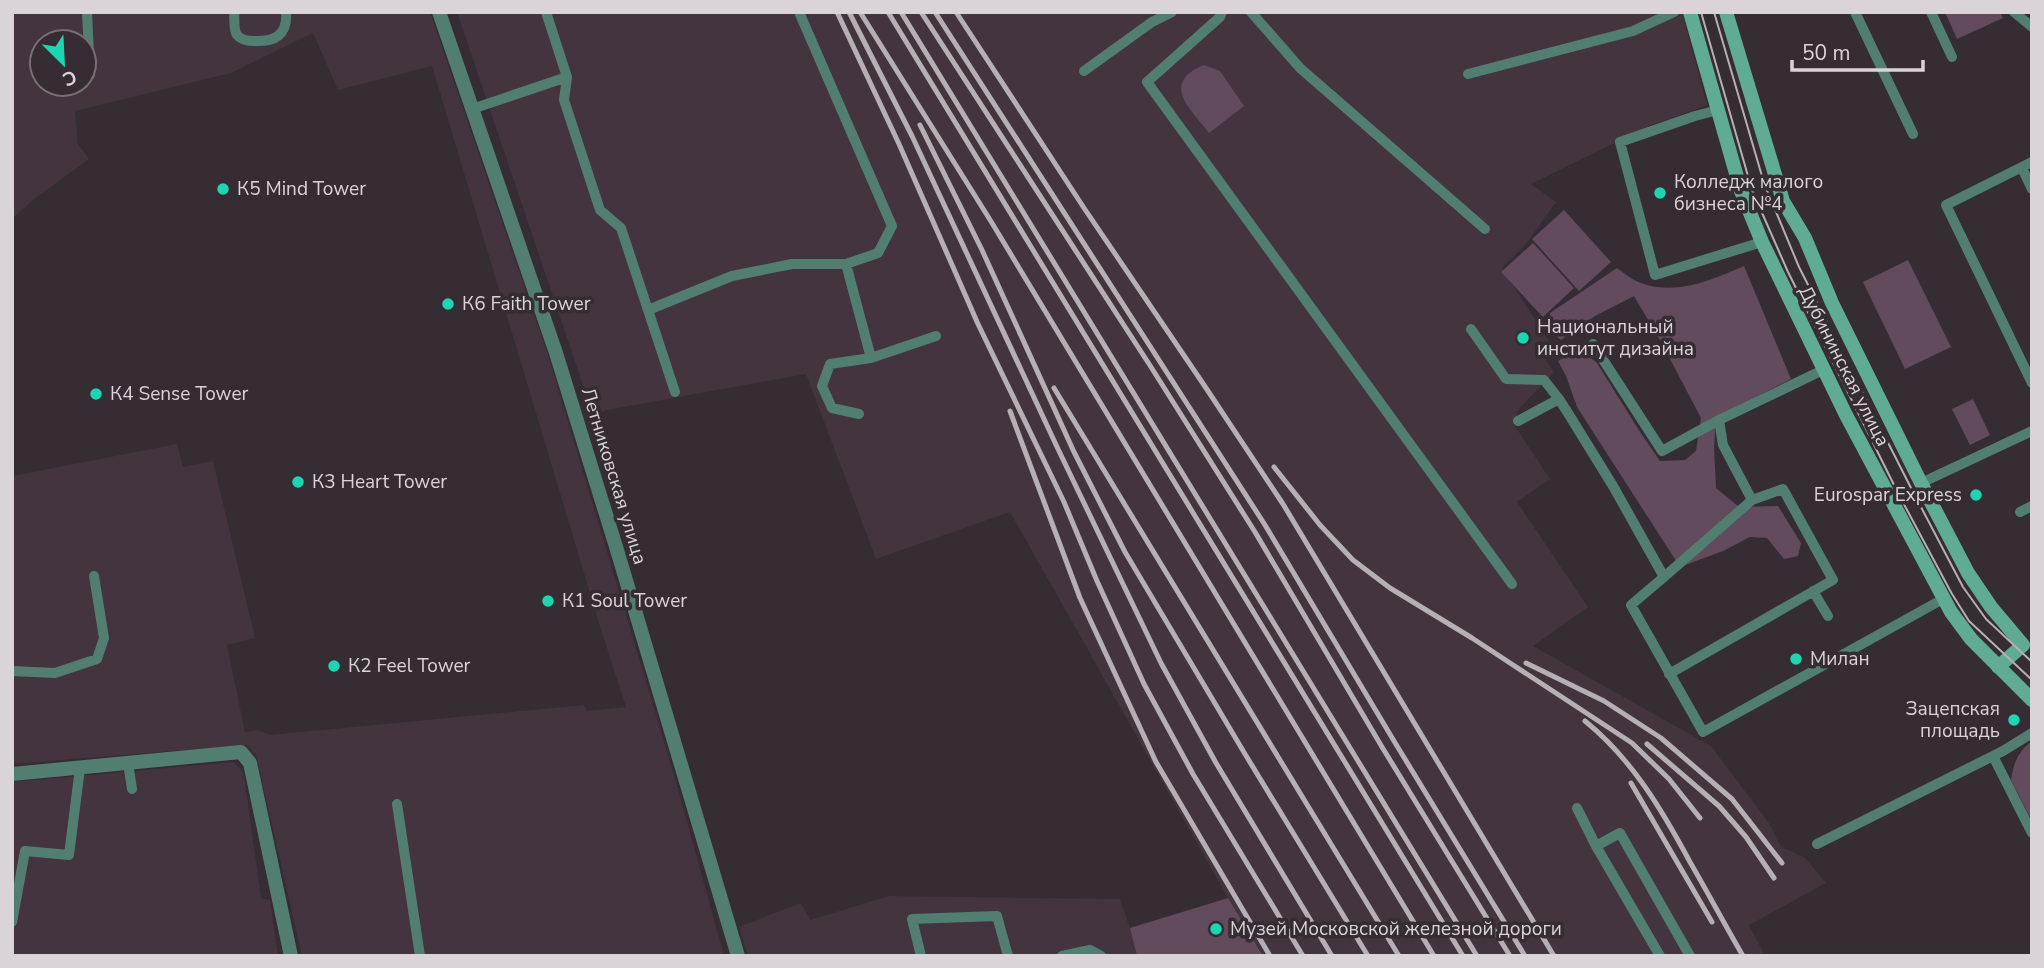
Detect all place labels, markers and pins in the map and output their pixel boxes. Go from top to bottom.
place label: Колледж малого бизнеса №4 [1674,169,1823,217]
place label: К5 Mind Tower [237,176,366,202]
marker: К5 Mind Tower [215,181,231,197]
marker: Колледж малого бизнеса №4 [1652,185,1668,201]
place label: К6 Faith Tower [462,291,591,317]
marker: К6 Faith Tower [440,296,456,312]
place label: Национальный институт дизайна [1537,314,1694,362]
marker: Национальный институт дизайна [1515,330,1531,346]
place label: К4 Sense Tower [110,381,249,407]
marker: К4 Sense Tower [88,386,104,402]
place label: К3 Heart Tower [312,469,447,495]
marker: К3 Heart Tower [290,474,306,490]
place label: Eurospar Express [1814,482,1962,508]
marker: Eurospar Express [1968,487,1984,503]
place label: К1 Soul Tower [562,588,687,614]
marker: К1 Soul Tower [540,593,556,609]
place label: Милан [1810,646,1870,672]
marker: Милан [1788,651,1804,667]
place label: К2 Feel Tower [348,653,471,679]
marker: К2 Feel Tower [326,658,342,674]
place label: Зацепская площадь [1905,696,2000,744]
marker: Зацепская площадь [2006,712,2022,728]
place label: Музей Московской железной дороги [1230,916,1562,942]
marker: Музей Московской железной дороги [1208,921,1224,937]

